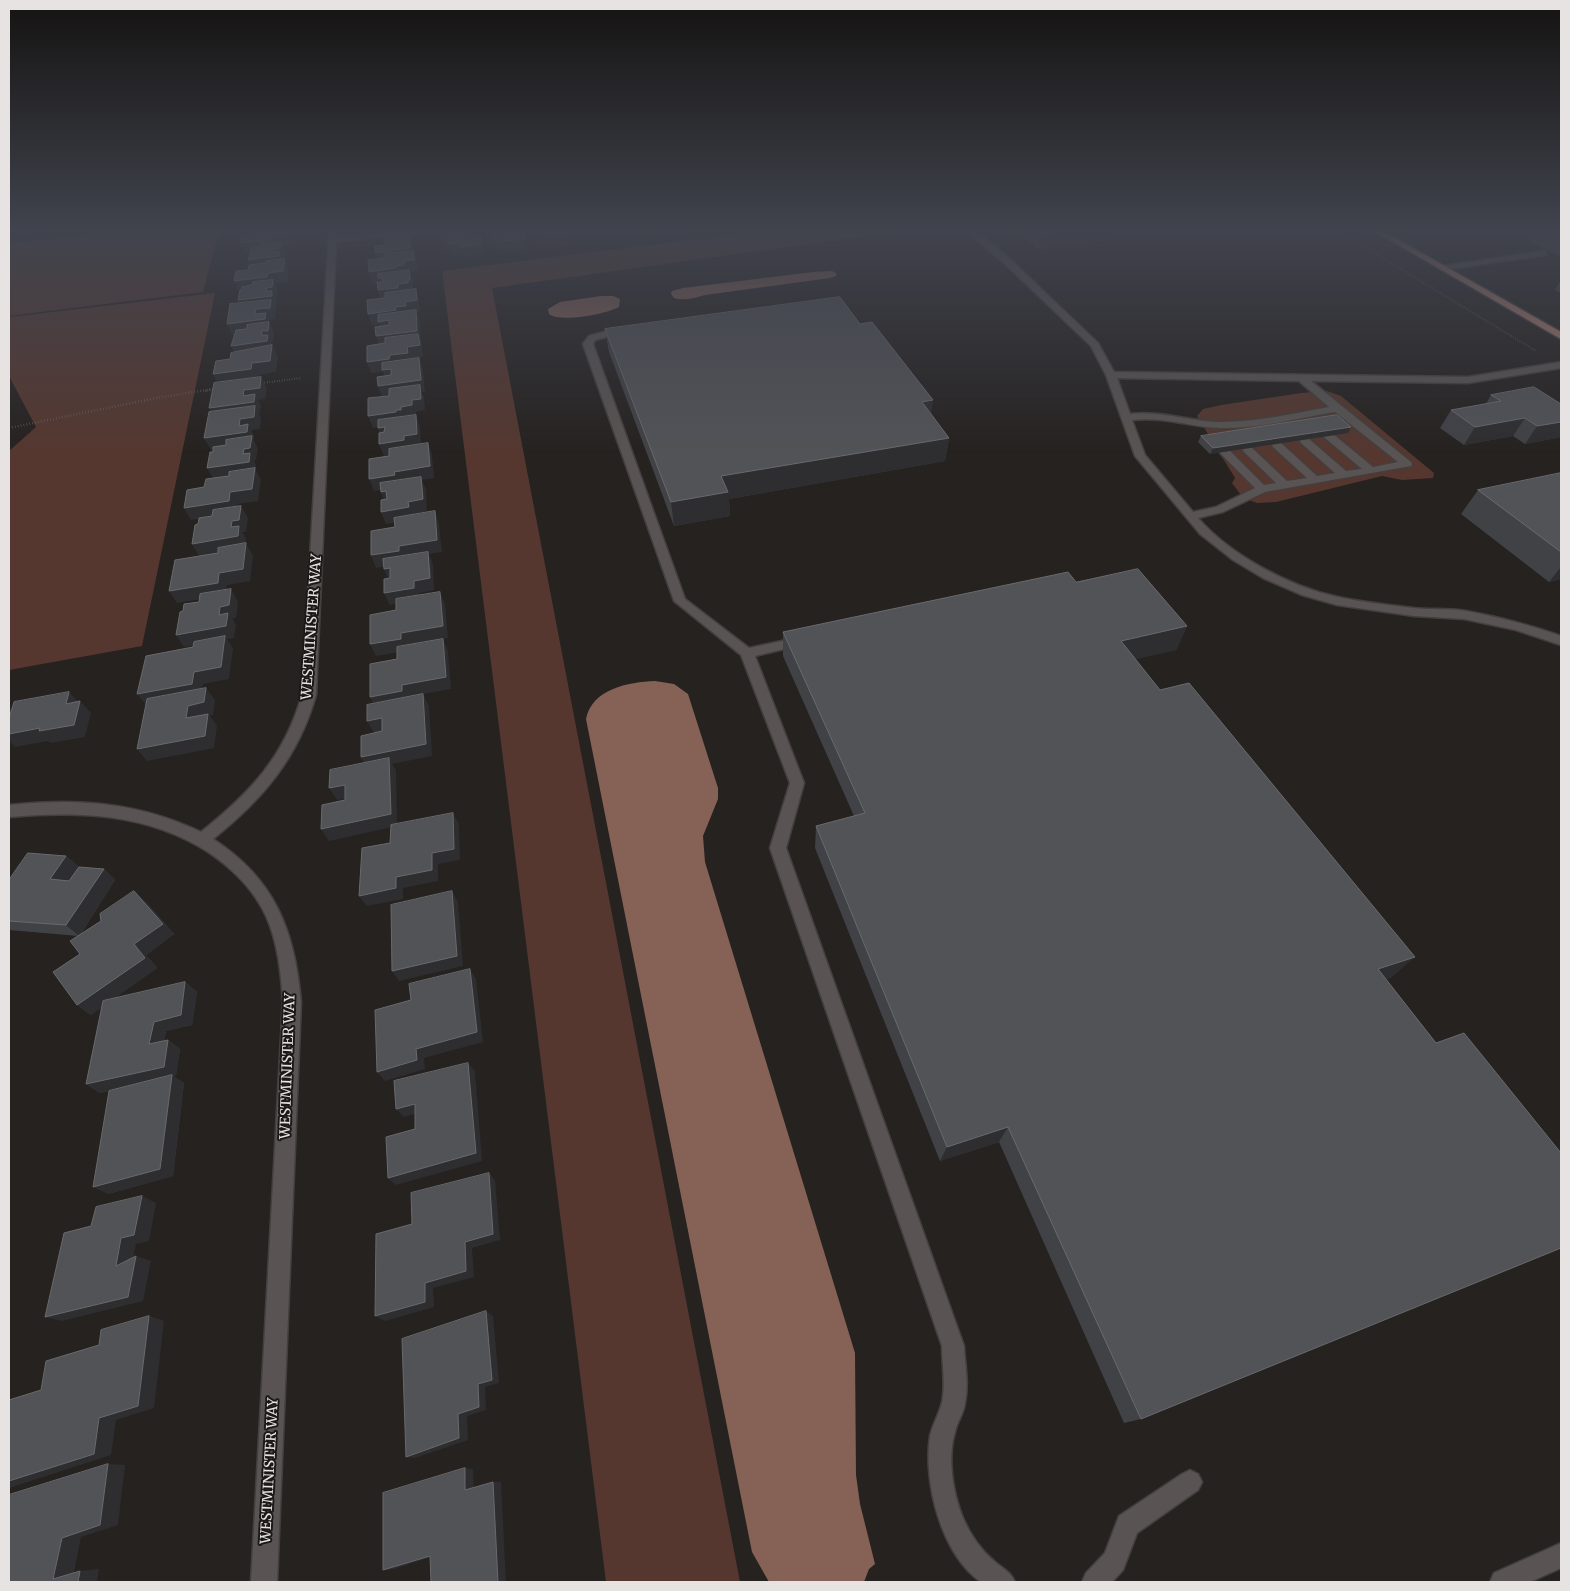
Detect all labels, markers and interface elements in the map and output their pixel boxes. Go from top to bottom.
street label: WESTMINISTER WAY [299,553,325,701]
street label: WESTMINISTER WAY [277,993,299,1139]
street label: WESTMINISTER WAY [258,1397,282,1545]

